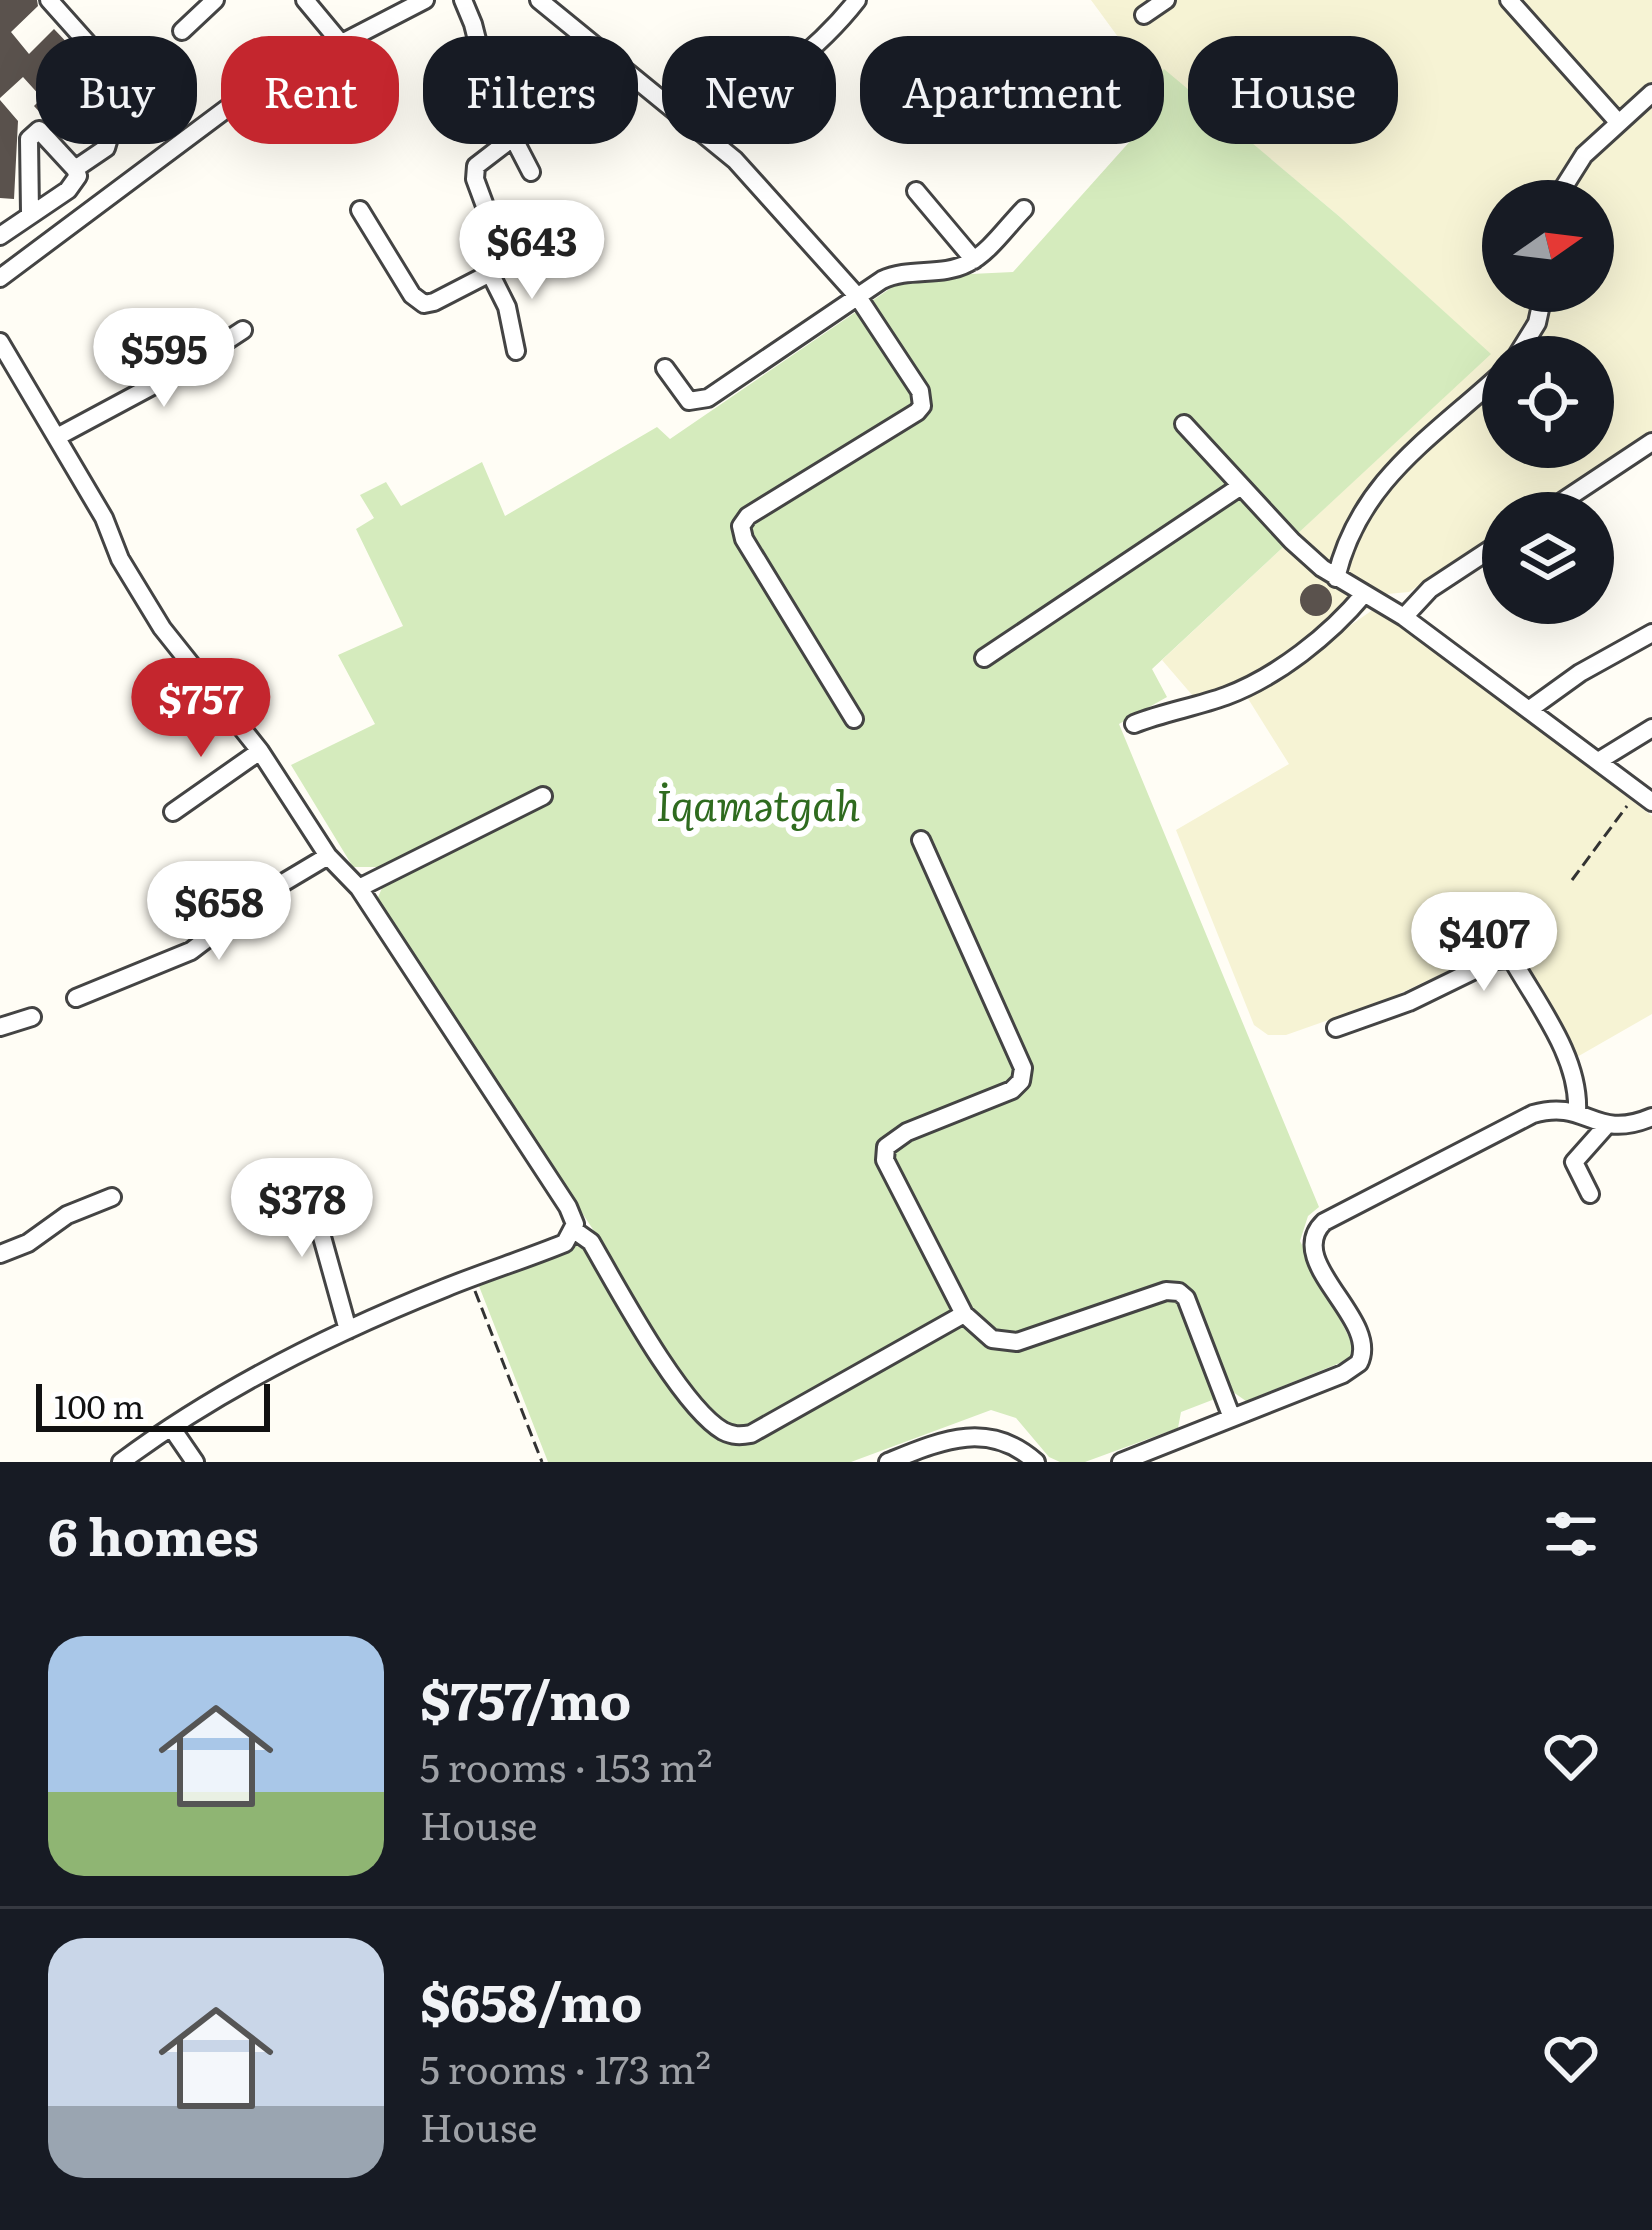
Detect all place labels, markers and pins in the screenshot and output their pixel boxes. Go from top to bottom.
pin: $643 [461,200,603,302]
pin: $595 [93,308,235,410]
pin: $757 [130,658,272,760]
pin: $658 [148,861,290,963]
pin: $407 [1413,892,1555,994]
pin: $378 [231,1158,373,1260]

